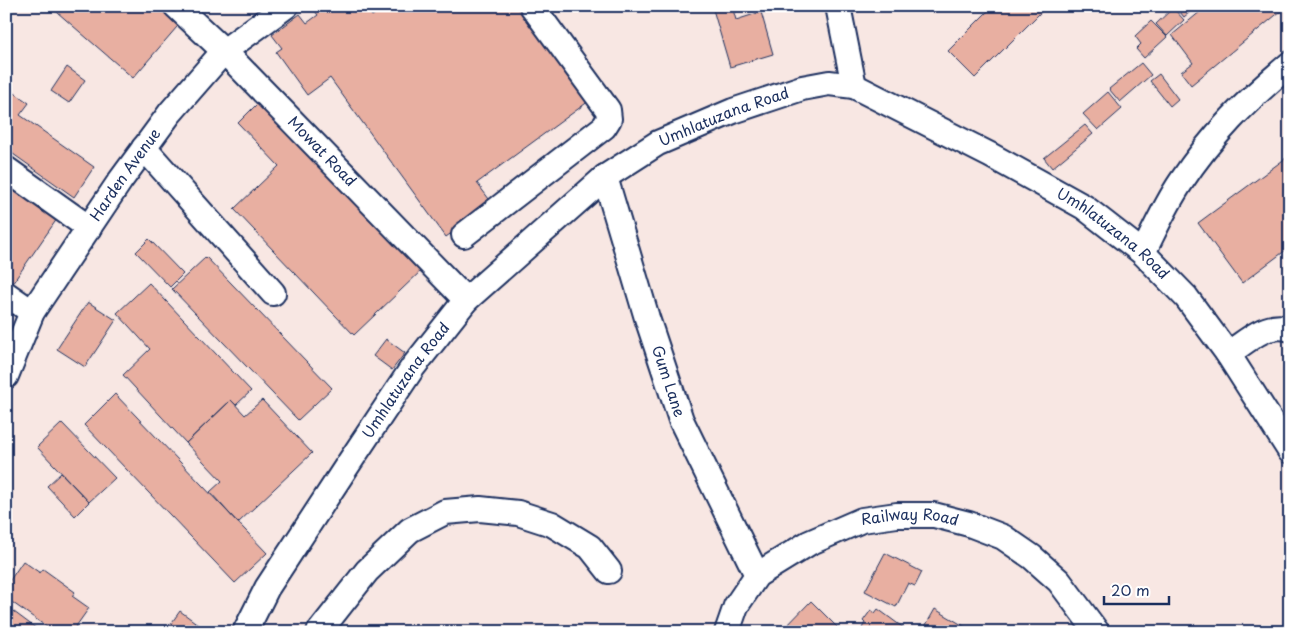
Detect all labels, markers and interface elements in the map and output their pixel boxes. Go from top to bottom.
street label: Umhlatuzana Road [655,80,792,151]
street label: Mowat Road [283,110,363,191]
street label: Harden Avenue [83,123,165,225]
street label: Umhlatuzana Road [1053,181,1176,284]
street label: Umhlatuzana Road [356,317,454,443]
street label: Gum Lane [647,342,692,420]
street label: Railway Road [859,502,961,531]
scale bar [1104,573,1168,605]
text: 20 m [1111,578,1150,601]

